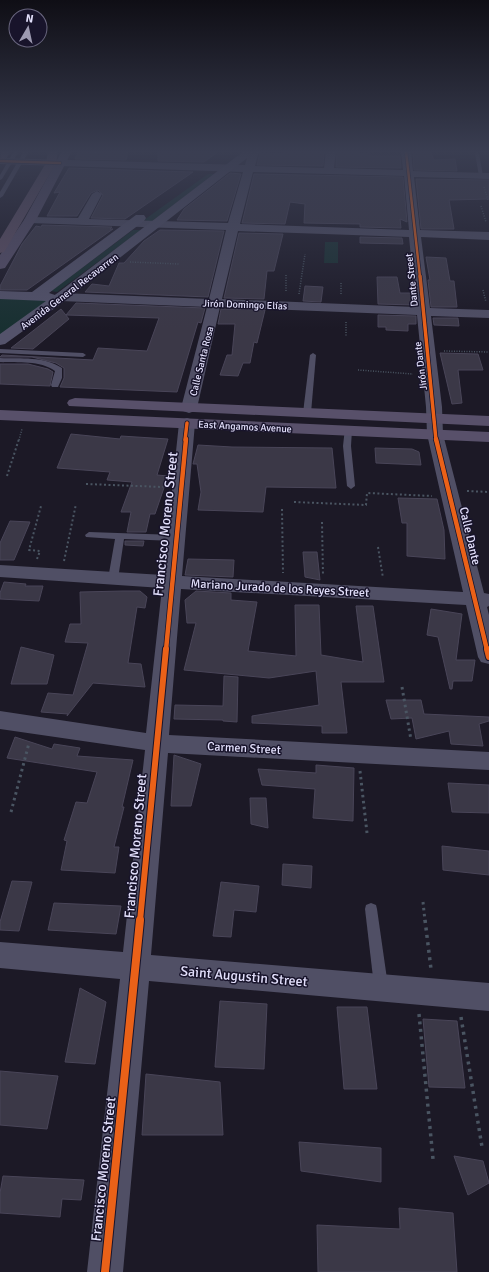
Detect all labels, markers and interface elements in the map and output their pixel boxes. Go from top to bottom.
north arrow [8,8,48,48]
text: N [25,12,34,26]
street label: Avenida General Recavarren [18,251,121,333]
street label: Dante Street [403,252,421,307]
street label: Jirón Domingo Elías [202,298,288,312]
street label: Calle Santa Rosa [188,325,216,397]
street label: Jirón Dante [412,341,430,391]
street label: East Angamos Avenue [198,419,292,435]
street label: Francisco Moreno Street [149,451,182,597]
street label: Calle Dante [456,506,483,567]
street label: Mariano Jurado de los Reyes Street [190,576,370,601]
street label: Carmen Street [207,739,281,758]
street label: Francisco Moreno Street [121,773,150,919]
street label: Saint Augustin Street [180,962,308,991]
street label: Francisco Moreno Street [87,1096,120,1242]

